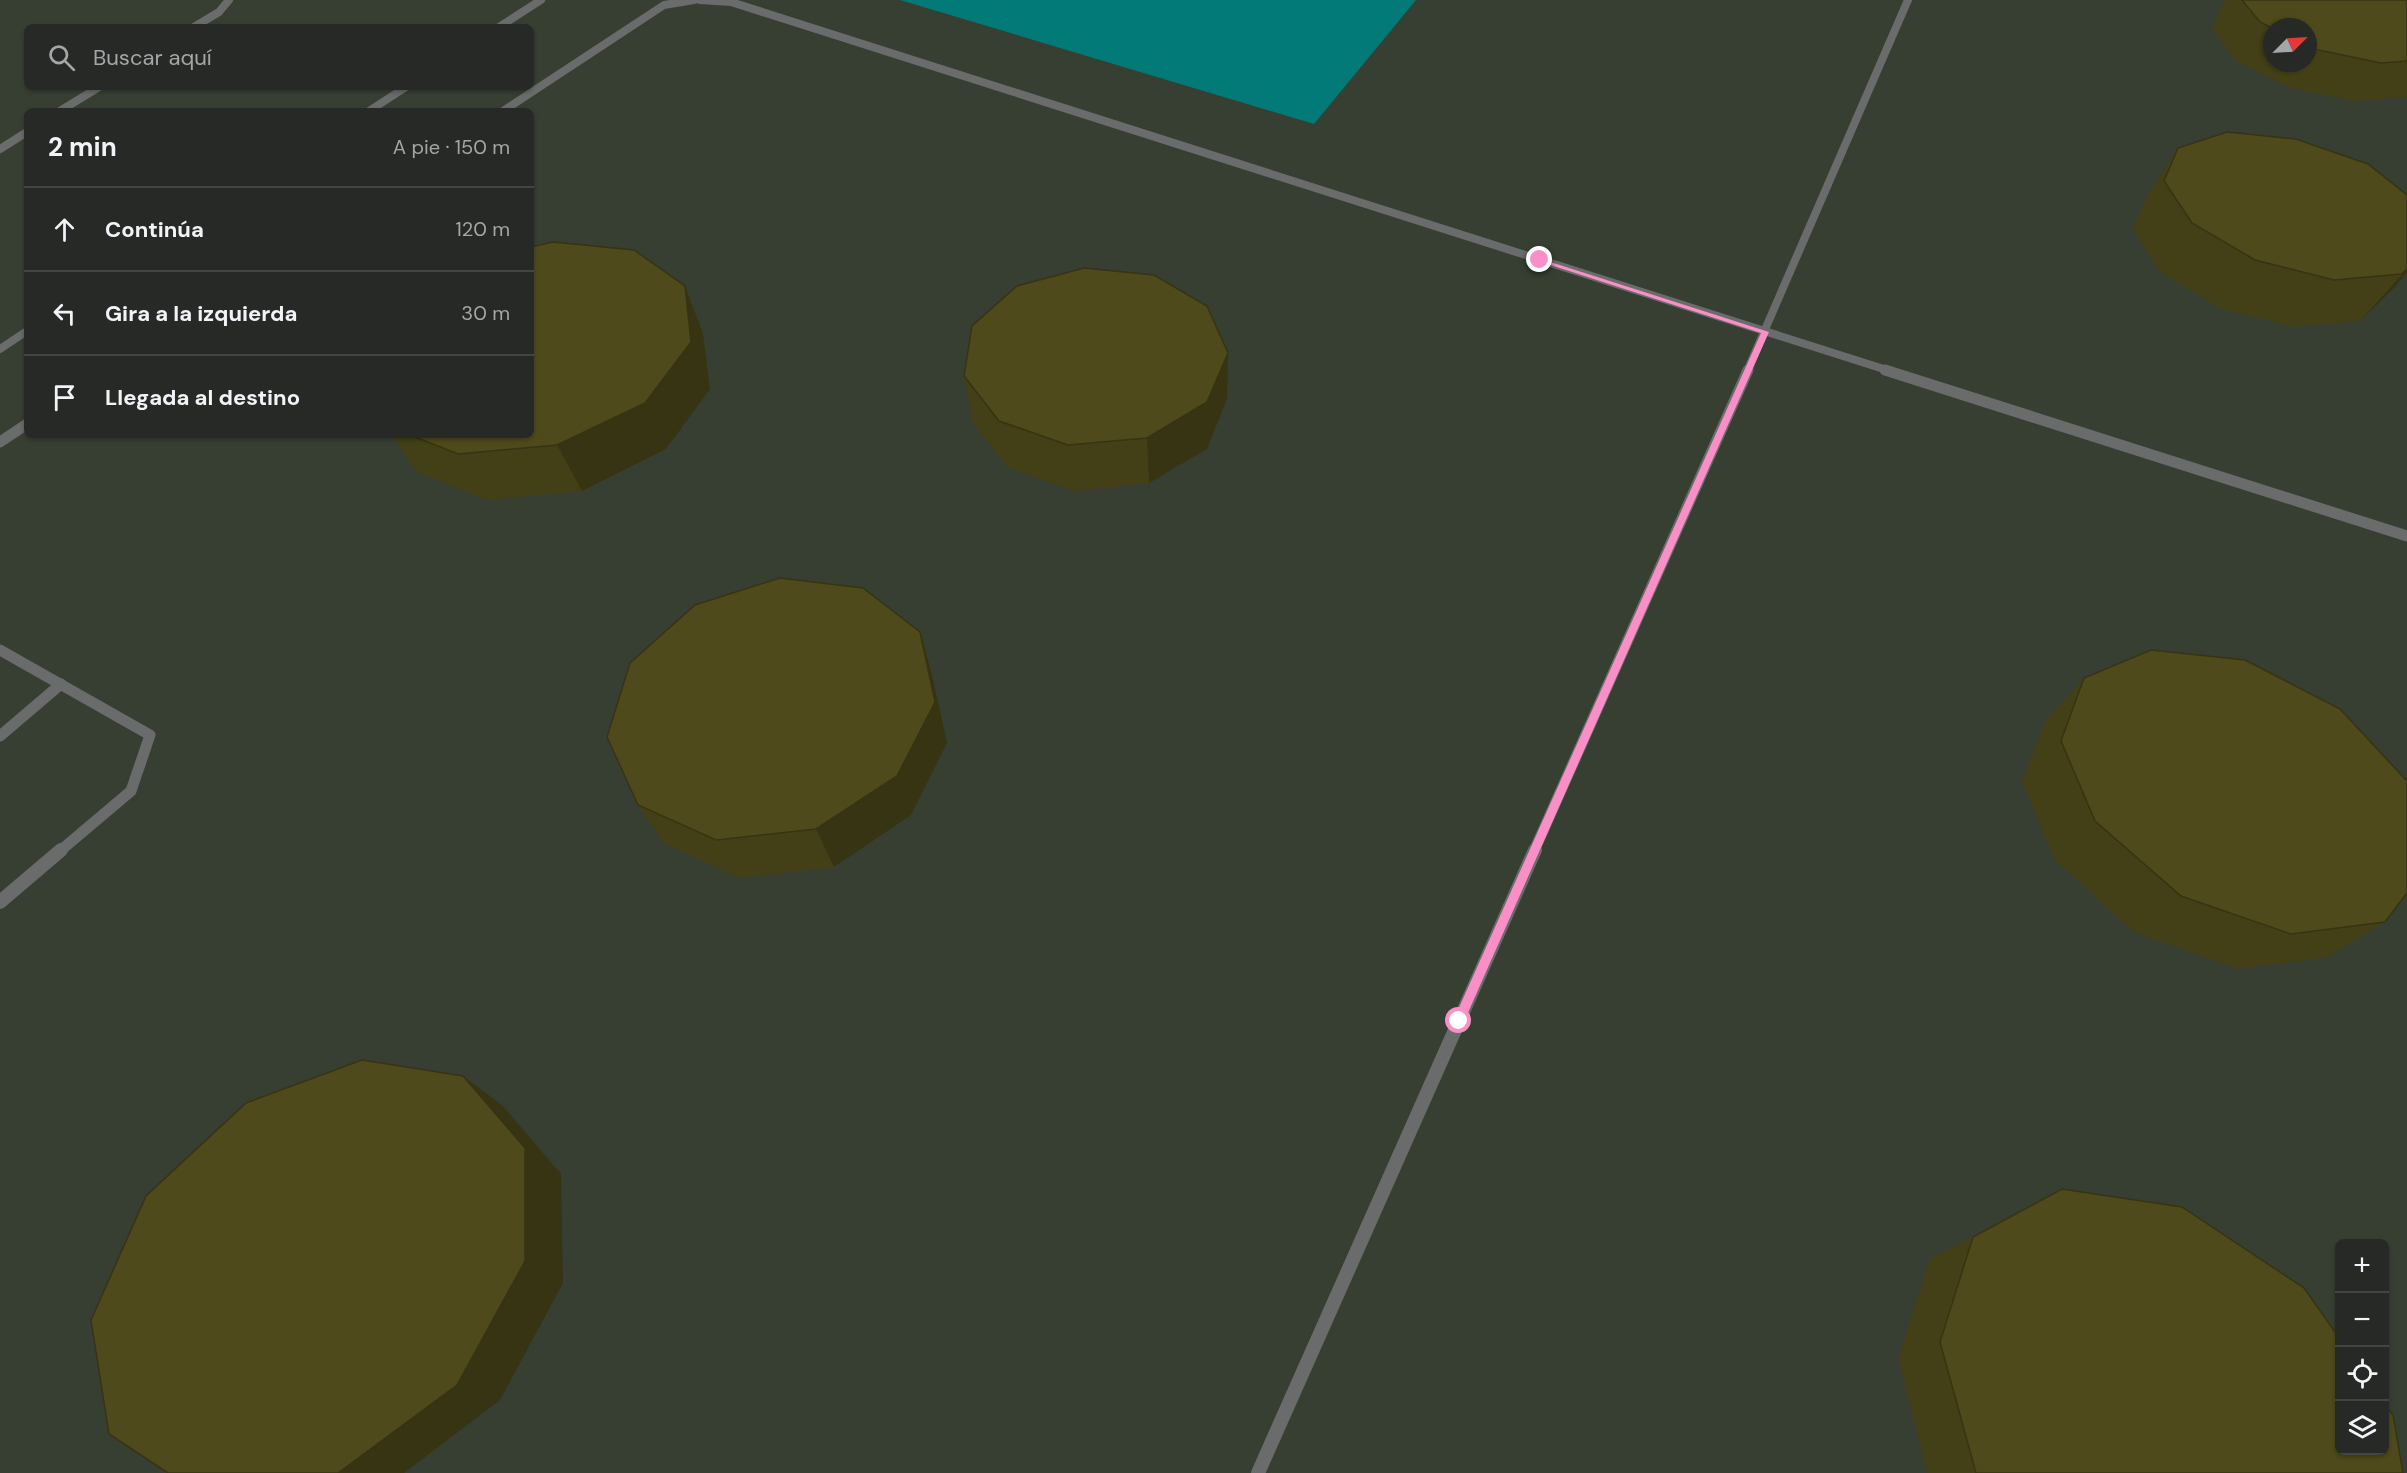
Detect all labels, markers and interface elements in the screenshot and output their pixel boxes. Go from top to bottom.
north arrow [2263,18,2317,72]
search box [24,24,534,90]
icon: search [45,41,78,74]
text: Buscar aquí [93,43,212,72]
text: 2 min [48,130,117,164]
text: A pie · 150 m [393,134,510,160]
icon: ahead [48,213,81,246]
text: Continúa [105,215,204,244]
text: 120 m [456,216,510,242]
route end [1526,246,1552,272]
icon: left [48,297,81,330]
text: Gira a la izquierda [105,299,297,328]
text: 30 m [461,300,510,326]
icon: arrive [48,381,81,414]
text: Llegada al destino [105,383,300,412]
route start [1445,1007,1471,1033]
map controls [2335,1239,2389,1455]
button: + [2335,1239,2389,1293]
button: − [2335,1293,2389,1347]
button: locate [2335,1347,2389,1401]
button: layers [2335,1401,2389,1455]

